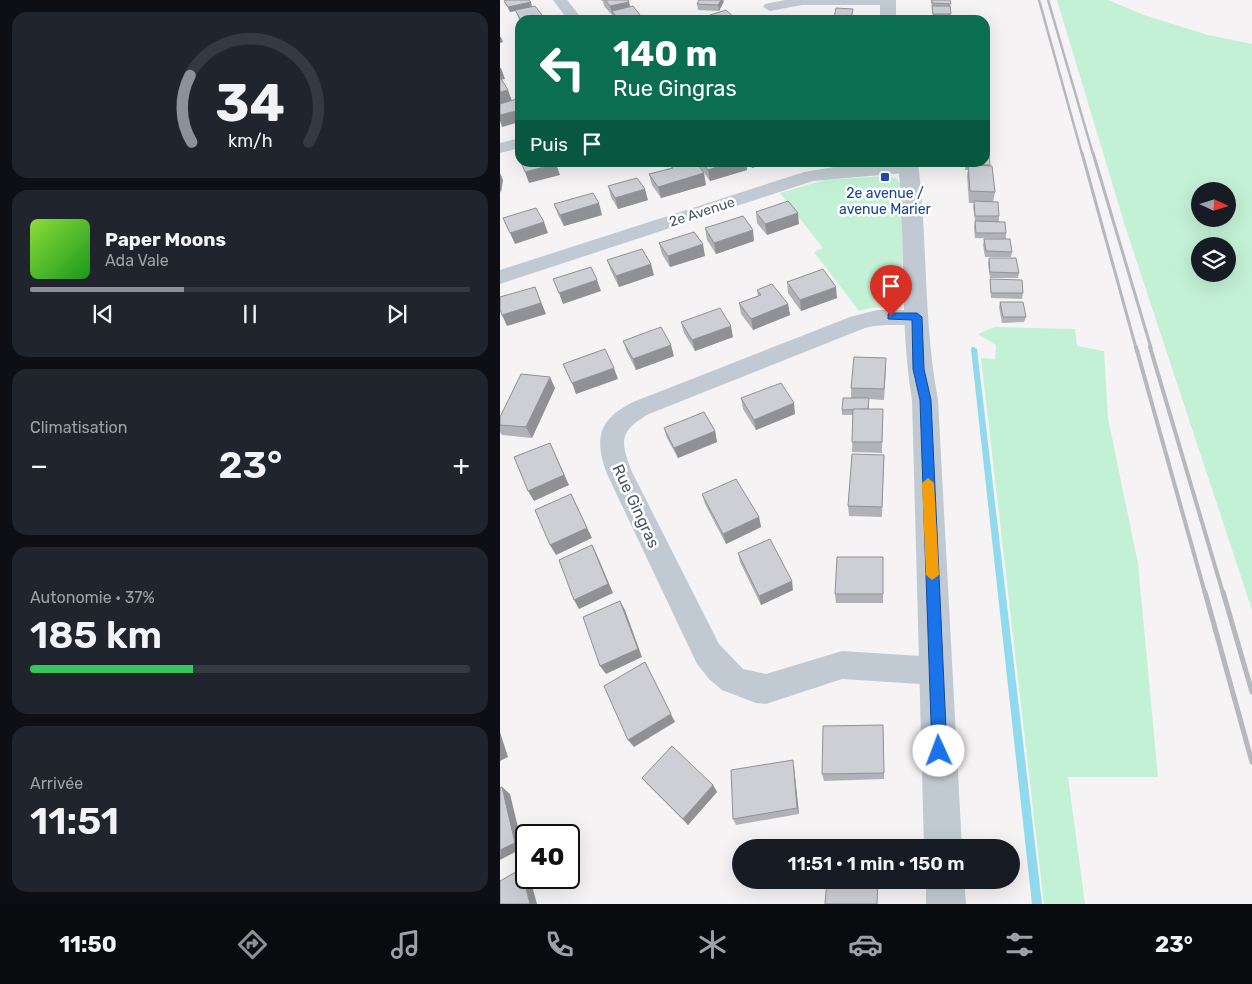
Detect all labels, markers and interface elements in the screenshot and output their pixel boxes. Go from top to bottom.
text: 140 m [613,33,718,75]
icon: left [530,35,595,100]
text: 34 [215,72,285,134]
text: Rue Gingras [613,75,737,102]
text: km/h [228,130,272,151]
icon: arrive [578,130,606,158]
text: Puis [530,133,568,156]
marker: 2e avenue / avenue Marier [879,171,891,183]
north arrow [1191,182,1236,228]
map controls [1191,182,1236,282]
place label: 2e avenue / avenue Marier [839,185,932,218]
street label: 2e Avenue [667,193,737,231]
text: Paper Moons [105,228,226,251]
button: layers [1191,237,1236,282]
text: Ada Vale [105,251,169,270]
pin [870,265,912,316]
icon: arrive [877,272,905,300]
icon: previous [89,300,117,328]
icon: pause [236,300,264,328]
icon: next [383,300,411,328]
text: Climatisation [30,418,127,437]
text: 23° [218,442,282,488]
text: − [30,449,48,482]
text: + [453,449,470,482]
street label: Rue Gingras [608,461,664,551]
text: Autonomie · 37% [30,588,155,607]
text: 185 km [30,612,162,658]
position arrow [912,724,964,776]
text: Arrivée [30,774,83,793]
text: 11:51 [30,798,119,844]
speed limit sign: 40 [515,824,580,889]
text: 11:51 · 1 min · 150 m [788,852,964,875]
icon: directions [235,927,270,962]
icon: music [388,927,423,962]
icon: phone [542,927,577,962]
icon: climate [695,927,730,962]
icon: car [848,927,883,962]
icon: filters [1002,927,1037,962]
text: 11:50 [59,931,117,958]
text: 23° [1155,931,1193,958]

